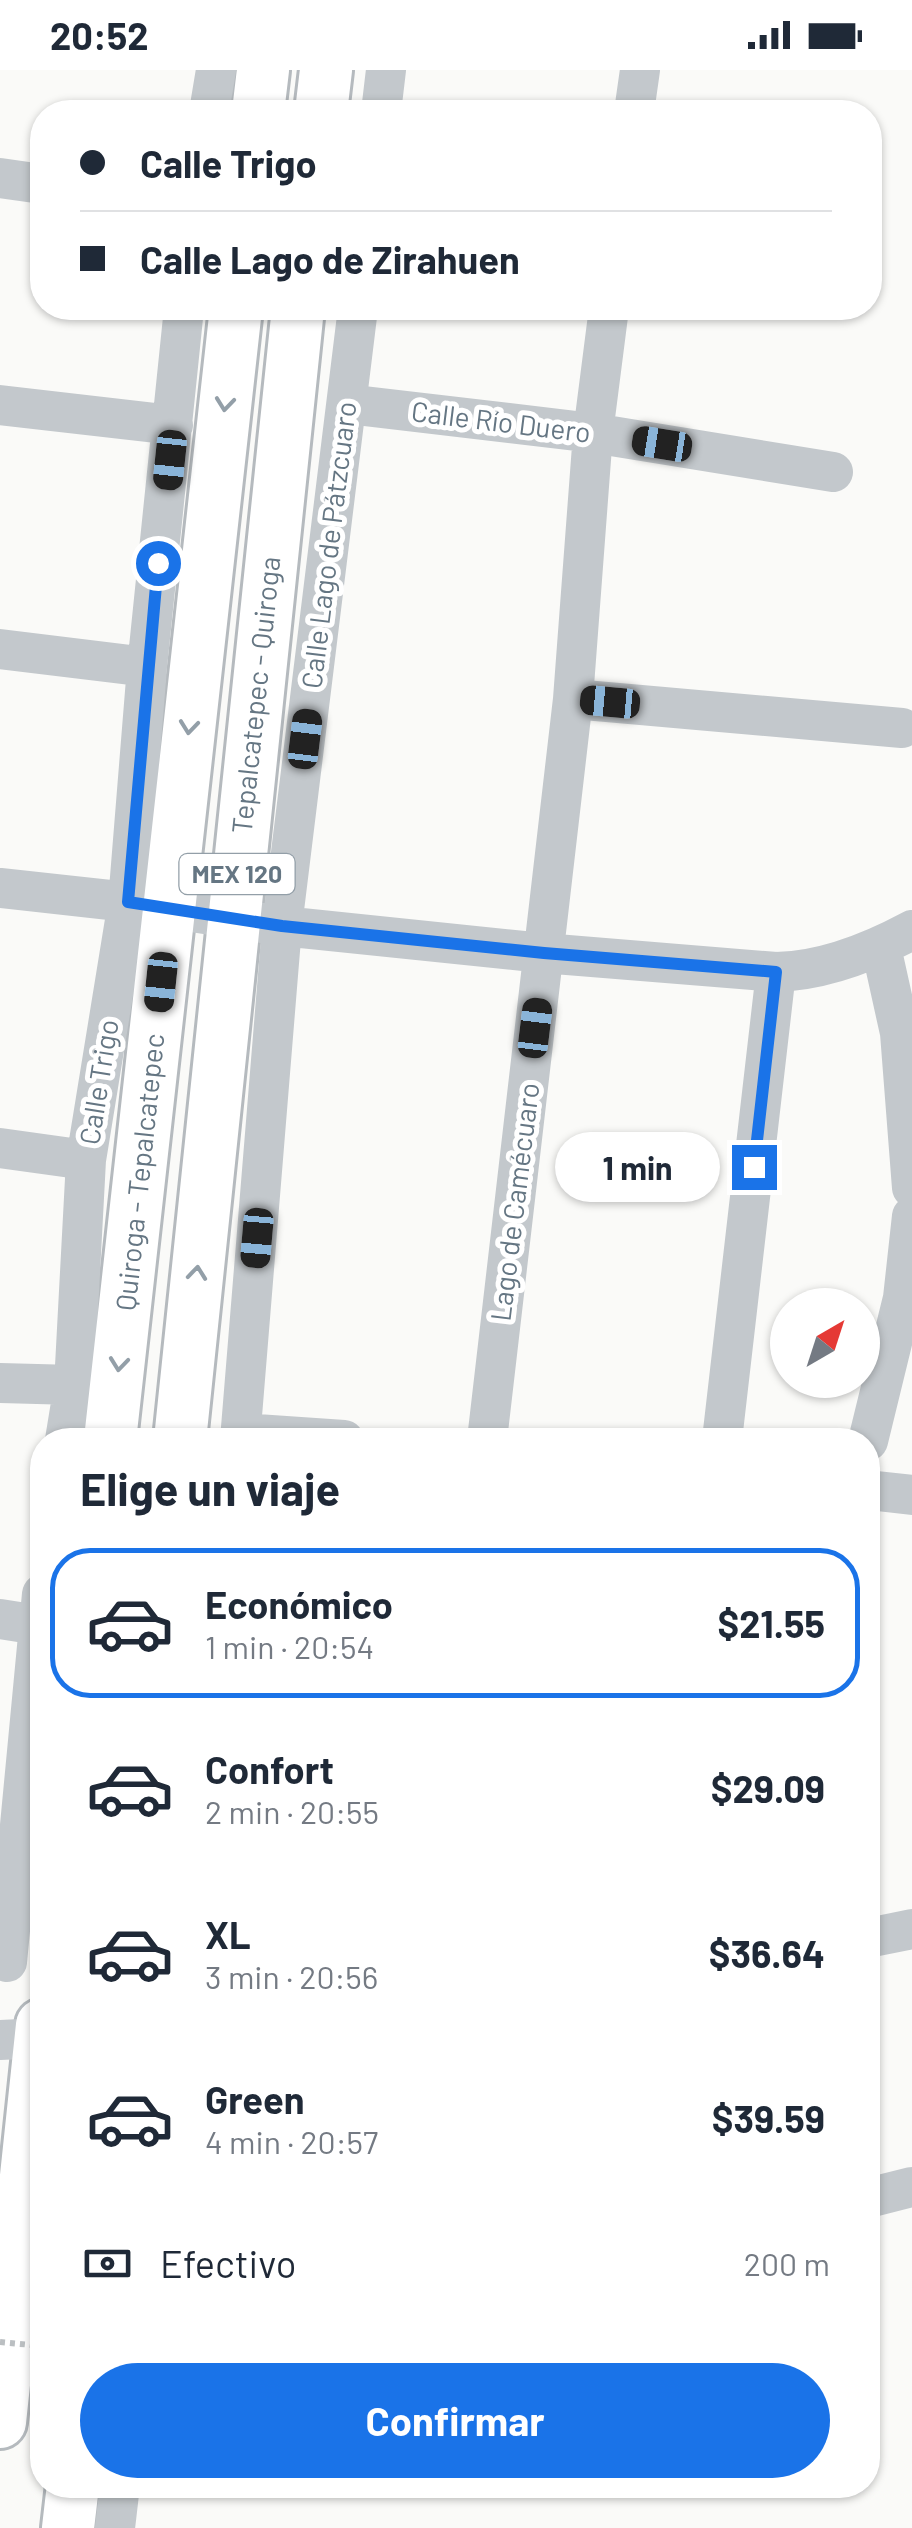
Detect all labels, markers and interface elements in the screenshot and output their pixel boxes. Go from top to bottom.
text: 20:52 [50,12,149,58]
text: Calle Trigo [140,140,317,186]
text: Calle Lago de Zirahuen [140,236,520,282]
street label: Calle Río Duero [409,393,593,449]
one-way arrow [215,397,236,413]
street label: Calle Lago de Pátzcuaro [294,399,362,690]
car [630,424,694,464]
car [152,429,188,491]
route start [136,541,181,586]
street label: Tepalcatepec - Quiroga [224,555,286,835]
car [579,684,641,720]
car [286,707,324,771]
one-way arrow [179,720,200,736]
road number: MEX 120 [180,854,294,894]
car [143,951,179,1013]
car [516,996,554,1060]
street label: Calle Trigo [71,1017,125,1147]
street label: Quiroga - Tepalcatepec [108,1032,170,1312]
street label: Lago de Camécuaro [483,1081,546,1323]
callout: 1 min [554,1132,719,1202]
route end [732,1145,777,1190]
text: 1 min [602,1148,673,1186]
car [239,1207,275,1269]
one-way arrow [185,1265,207,1281]
north arrow [770,1288,880,1398]
map controls [770,1288,880,1398]
one-way arrow [109,1356,130,1372]
text: Elige un viaje [80,1461,340,1515]
icon: car [85,1578,175,1668]
text: Económico [205,1581,393,1627]
text: $21.55 [718,1600,825,1646]
text: 1 min · 20:54 [205,1627,374,1665]
icon: car [85,1743,175,1833]
text: Confort [205,1746,334,1792]
text: $29.09 [711,1765,825,1811]
text: 2 min · 20:55 [205,1792,379,1830]
icon: car [85,1908,175,1998]
text: XL [205,1911,251,1957]
text: $36.64 [709,1930,825,1976]
text: 3 min · 20:56 [205,1957,378,1995]
icon: car [85,2073,175,2163]
text: Green [205,2076,305,2122]
text: $39.59 [712,2095,825,2141]
text: 4 min · 20:57 [205,2122,378,2160]
icon: cash [80,2236,135,2291]
text: Efectivo [160,2240,296,2286]
text: 200 m [744,2244,830,2282]
button: Confirmar [80,2363,830,2478]

